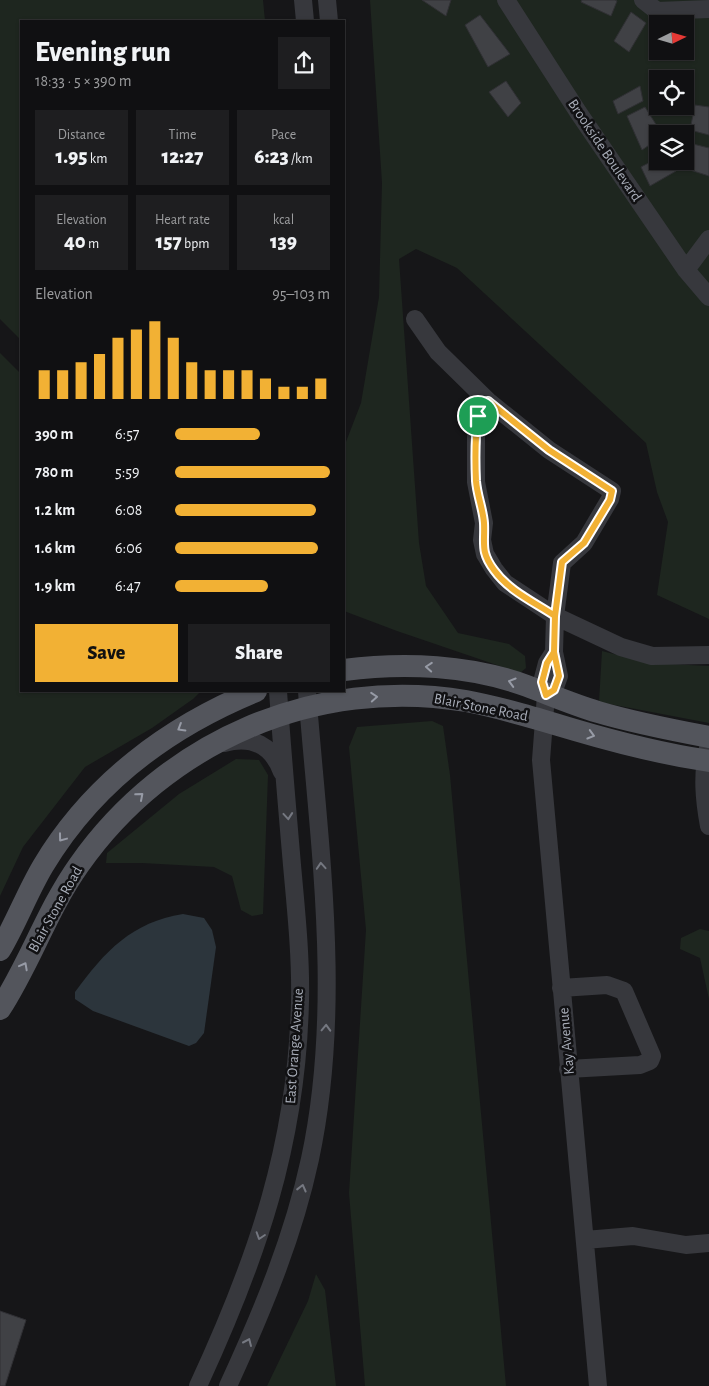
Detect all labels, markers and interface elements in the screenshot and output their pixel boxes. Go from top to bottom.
north arrow [649,15,694,60]
map controls [649,15,694,170]
button: share [278,37,330,89]
text: Evening run [35,39,171,67]
button: locate [649,70,694,115]
text: 18:33 · 5 × 390 m [35,73,132,89]
street label: Brookside Boulevard [565,96,644,204]
button: layers [649,125,694,170]
text: Distance [58,128,105,142]
text: Time [169,128,196,142]
text: Pace [271,128,296,142]
text: 1.95 [56,146,88,167]
text: 12:27 [162,146,203,167]
text: 6:23 [254,146,289,167]
text: km [88,152,107,166]
text: /km [289,152,313,166]
text: Elevation [56,213,107,227]
text: Heart rate [155,213,210,227]
text: kcal [273,213,294,227]
text: 40 [64,231,86,252]
text: 157 [156,231,182,252]
text: 139 [270,231,297,252]
text: m [86,237,99,251]
text: bpm [182,237,209,251]
text: Elevation [35,286,93,302]
text: 95–103 m [272,286,330,302]
pin [457,395,499,437]
icon: arrive [464,402,492,430]
text: 390 m [35,426,73,442]
text: 6:57 [115,426,140,442]
text: 780 m [35,464,73,480]
text: 5:59 [115,464,140,480]
text: 1.2 km [35,502,75,518]
text: 6:08 [115,502,142,518]
text: 1.6 km [35,540,75,556]
text: 6:06 [115,540,142,556]
text: 1.9 km [35,578,75,594]
text: 6:47 [115,578,141,594]
button: Save [35,624,178,682]
button: Share [188,624,330,682]
one-way arrow [425,662,433,673]
one-way arrow [509,677,517,687]
one-way arrow [370,691,378,702]
street label: Blair Stone Road [433,691,529,724]
one-way arrow [177,722,186,732]
one-way arrow [586,729,594,739]
one-way arrow [134,793,143,802]
one-way arrow [282,812,293,820]
one-way arrow [59,832,68,842]
one-way arrow [315,861,326,869]
street label: Blair Stone Road [26,864,85,955]
one-way arrow [18,963,28,972]
street label: East Orange Avenue [283,988,306,1104]
street label: Kay Avenue [556,1007,577,1075]
one-way arrow [321,1024,331,1032]
one-way arrow [296,1184,307,1193]
one-way arrow [255,1232,265,1240]
one-way arrow [242,1338,253,1347]

